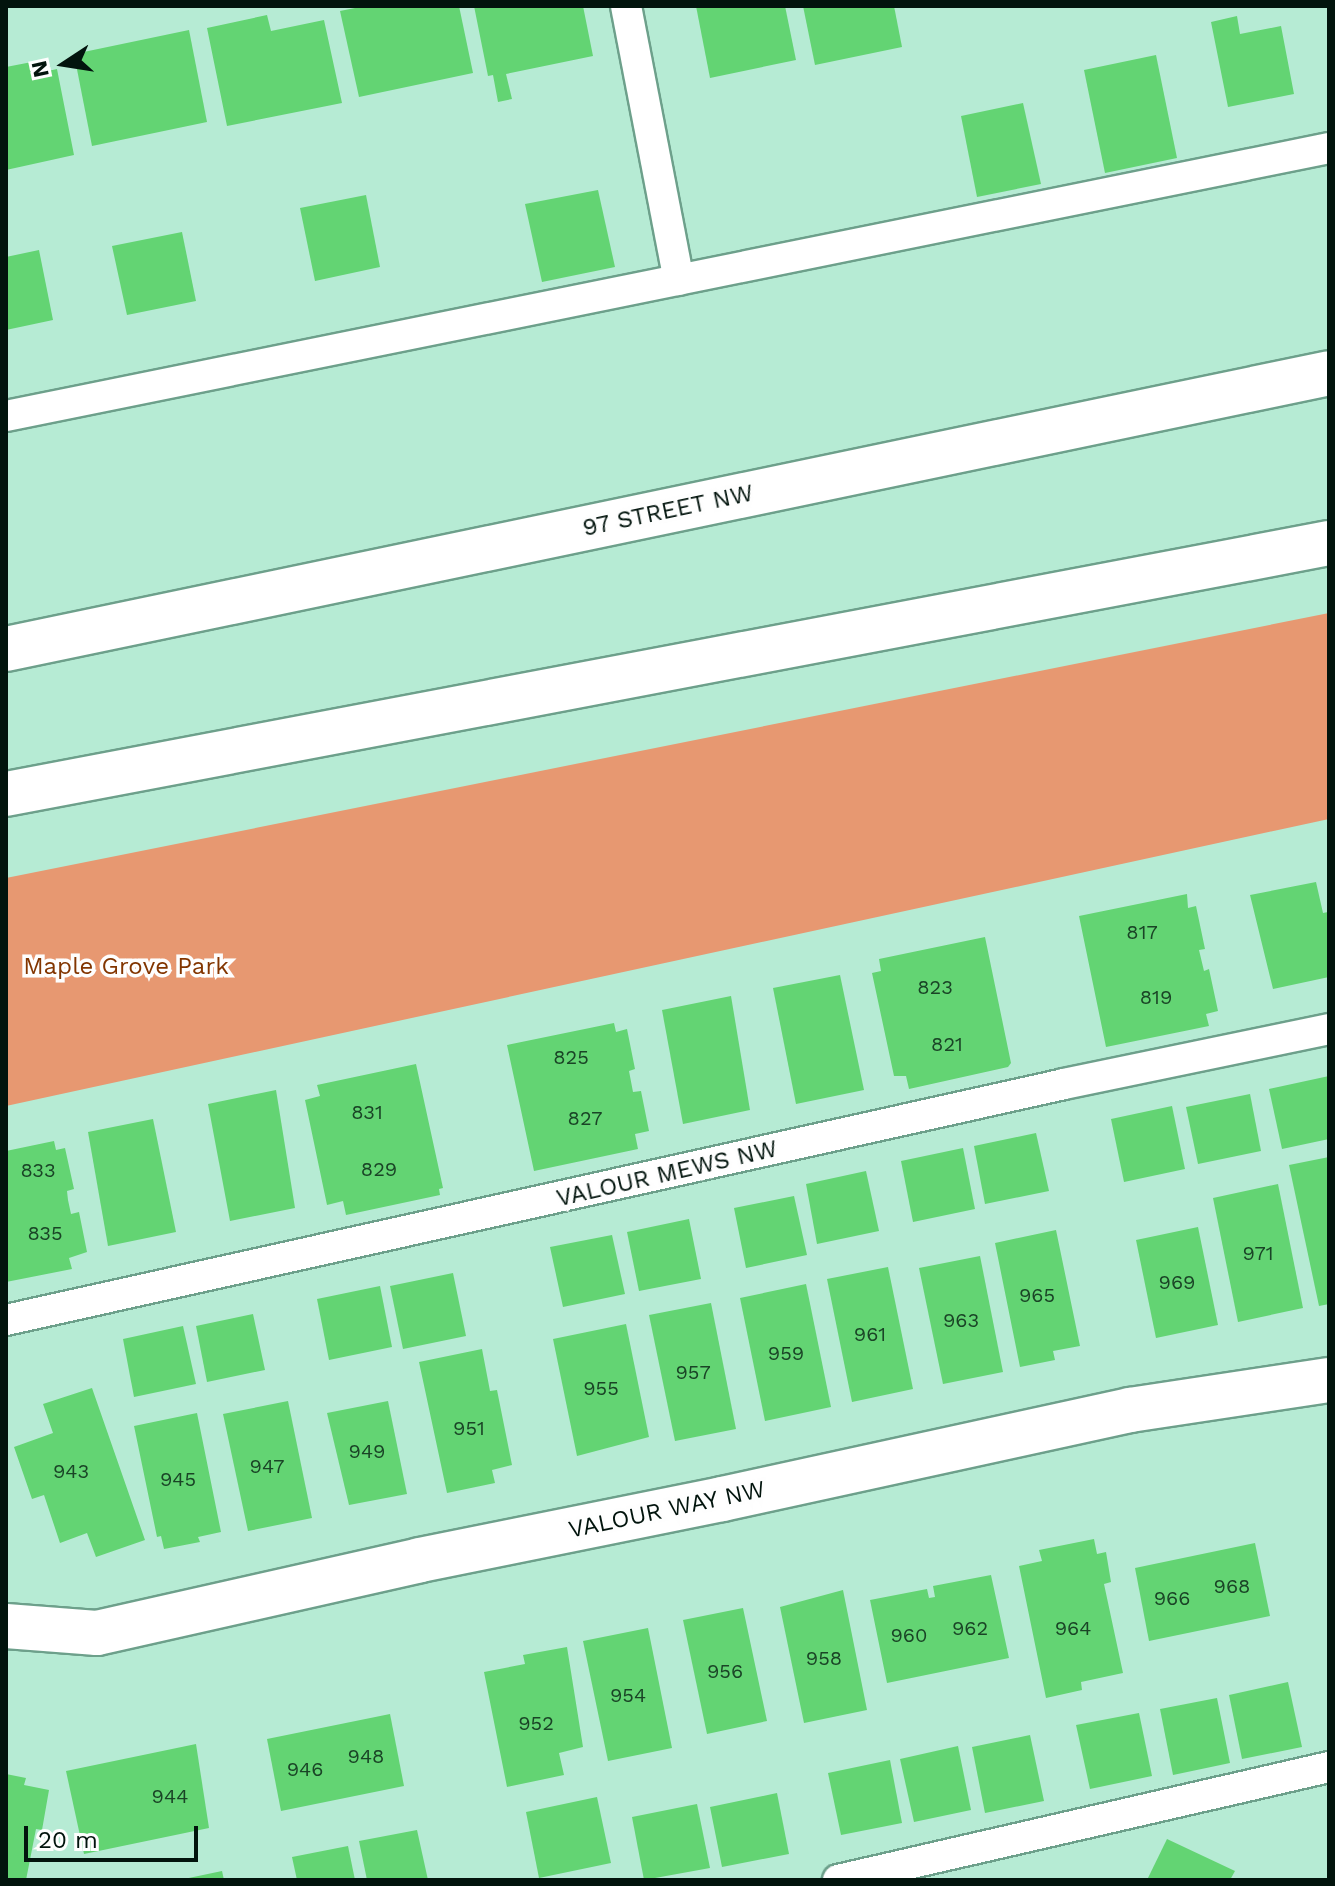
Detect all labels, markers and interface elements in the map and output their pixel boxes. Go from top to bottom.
north arrow [24,24,104,104]
text: N [26,59,54,80]
street label: 97 STREET NW [579,479,757,543]
house number: 817 [1126,920,1158,944]
park label: Maple Grove Park [23,953,229,981]
house number: 823 [917,975,953,999]
house number: 819 [1140,985,1172,1009]
house number: 821 [931,1032,963,1056]
house number: 825 [553,1045,589,1069]
house number: 831 [351,1100,383,1124]
house number: 827 [568,1106,602,1130]
street label: VALOUR MEWS NW [554,1135,780,1213]
house number: 829 [361,1157,397,1181]
house number: 833 [20,1158,56,1182]
house number: 835 [27,1221,63,1245]
house number: 971 [1243,1241,1273,1265]
house number: 969 [1159,1270,1195,1294]
house number: 965 [1019,1283,1055,1307]
house number: 963 [943,1308,979,1332]
house number: 961 [854,1322,886,1346]
house number: 959 [768,1341,804,1365]
house number: 957 [675,1360,711,1384]
house number: 955 [583,1376,619,1400]
house number: 951 [453,1416,485,1440]
house number: 949 [349,1439,385,1463]
house number: 947 [250,1454,284,1478]
house number: 943 [53,1459,89,1483]
house number: 945 [160,1467,196,1491]
street label: VALOUR WAY NW [565,1475,769,1545]
house number: 968 [1214,1574,1250,1598]
house number: 966 [1154,1586,1190,1610]
house number: 962 [952,1616,988,1640]
house number: 964 [1055,1616,1091,1640]
house number: 960 [891,1623,927,1647]
house number: 958 [806,1646,842,1670]
house number: 956 [707,1659,743,1683]
house number: 954 [610,1683,646,1707]
house number: 952 [518,1711,554,1735]
house number: 948 [348,1744,384,1768]
house number: 946 [287,1757,323,1781]
house number: 944 [152,1784,188,1808]
scale bar [28,1810,202,1860]
text: 20 m [38,1826,98,1854]

